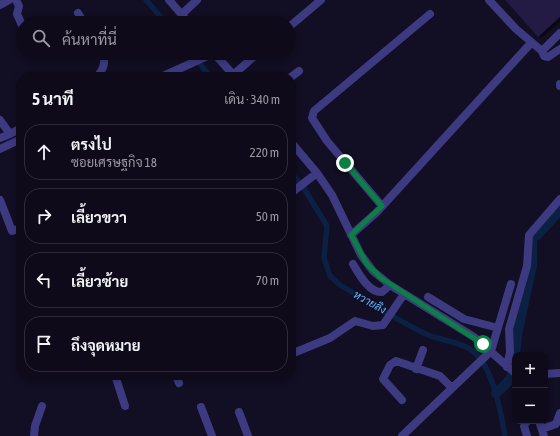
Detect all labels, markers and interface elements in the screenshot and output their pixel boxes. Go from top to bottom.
search box [16,16,296,60]
icon: search [30,27,52,49]
text: ค้นหาที่นี่ [62,31,117,48]
text: 5 นาที [32,89,74,109]
text: เดิน · 340 m [224,92,280,107]
text: ตรงไป [71,136,112,153]
icon: ahead [33,141,55,163]
text: 220 m [250,145,279,160]
route end [336,154,354,172]
text: ซอยเศรษฐกิจ 18 [71,155,157,170]
icon: right [33,205,55,227]
text: เลี้ยวขวา [71,209,127,226]
text: 50 m [256,209,279,224]
icon: left [33,269,55,291]
text: เลี้ยวซ้าย [71,273,128,290]
text: 70 m [256,273,279,288]
water label: หวายลิง [352,288,388,316]
icon: arrive [33,333,55,355]
route start [474,335,492,353]
text: ถึงจุดหมาย [71,337,141,354]
map controls [512,352,548,424]
button: + [512,352,548,388]
button: − [512,388,548,424]

